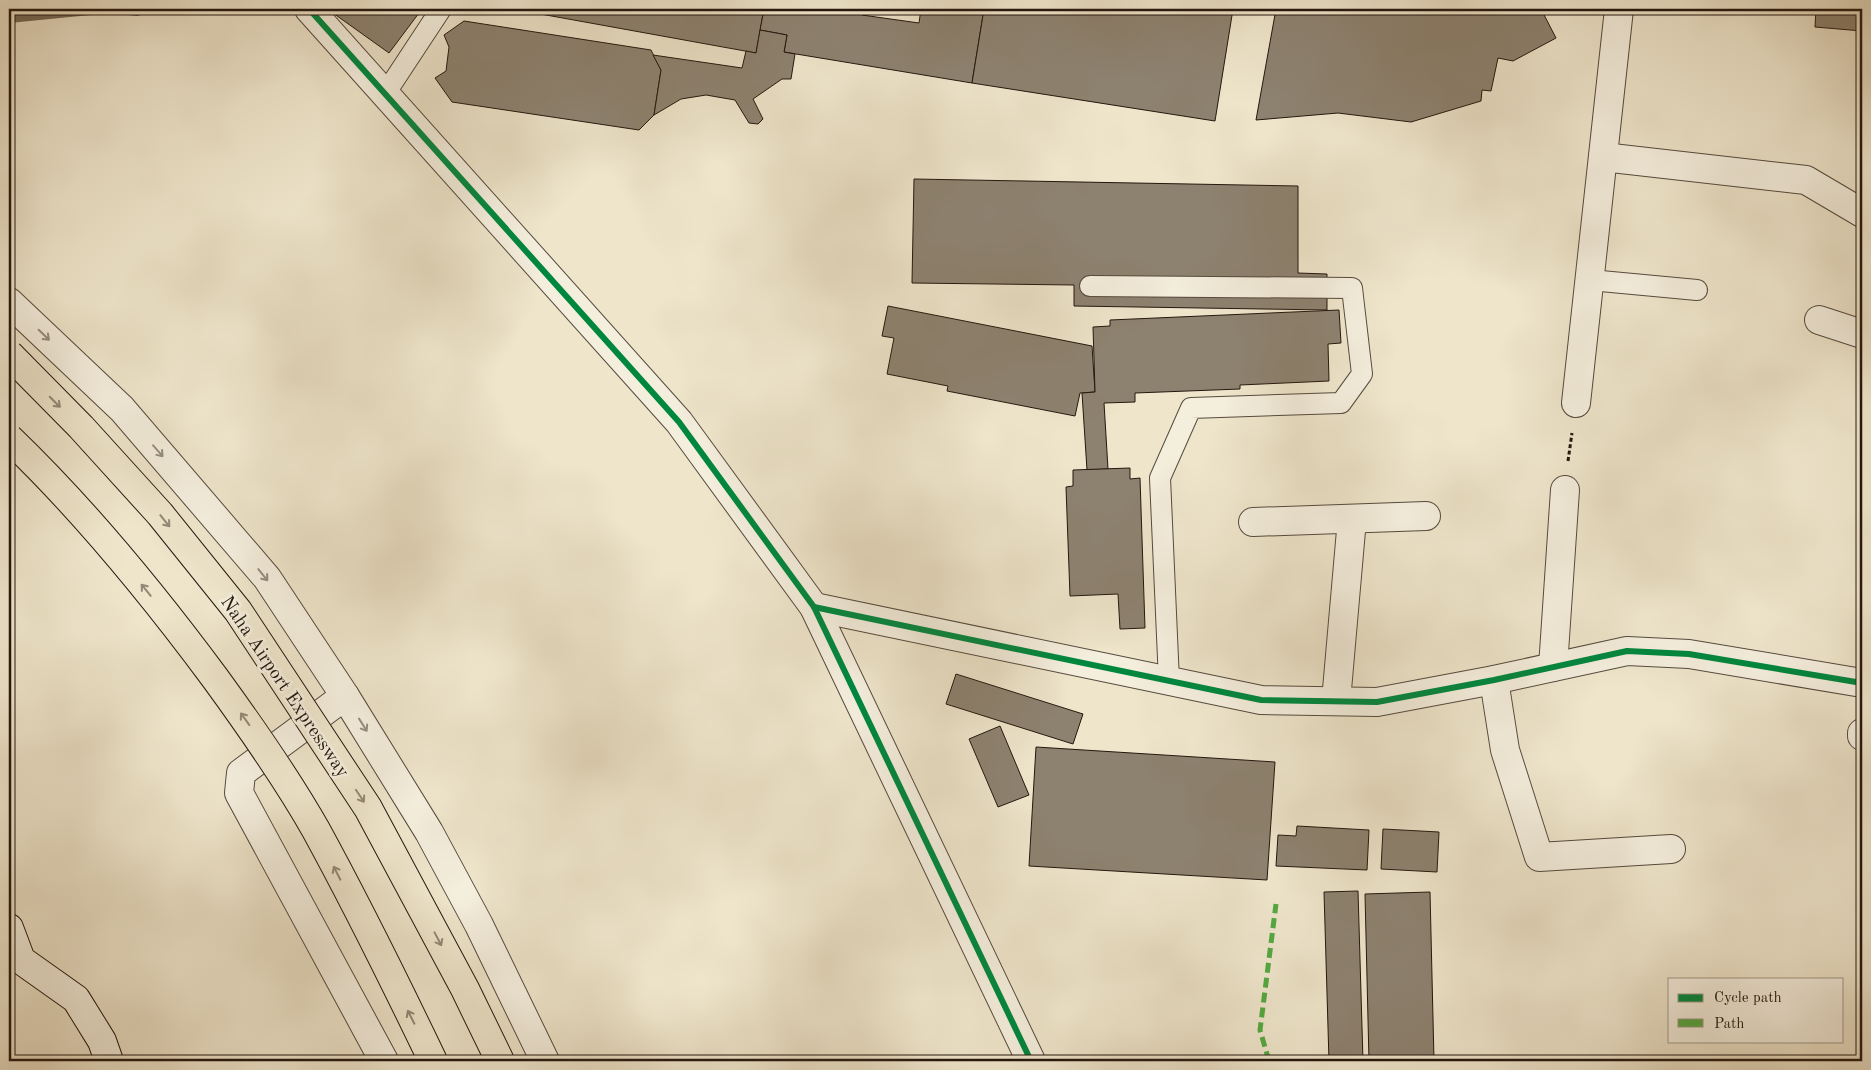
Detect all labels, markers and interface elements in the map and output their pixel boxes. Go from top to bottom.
one-way arrow [38,329,51,341]
one-way arrow [49,395,61,408]
one-way arrow [152,445,163,458]
one-way arrow [160,514,171,527]
one-way arrow [258,568,269,581]
one-way arrow [140,583,151,596]
street label: Naha Airport Expressway [216,593,352,782]
one-way arrow [239,713,250,726]
one-way arrow [358,717,368,731]
one-way arrow [355,789,366,803]
one-way arrow [332,865,342,880]
one-way arrow [433,931,443,946]
legend [1668,978,1844,1042]
text: Cycle path [1714,991,1782,1006]
one-way arrow [406,1010,416,1025]
text: Path [1714,1017,1744,1032]

